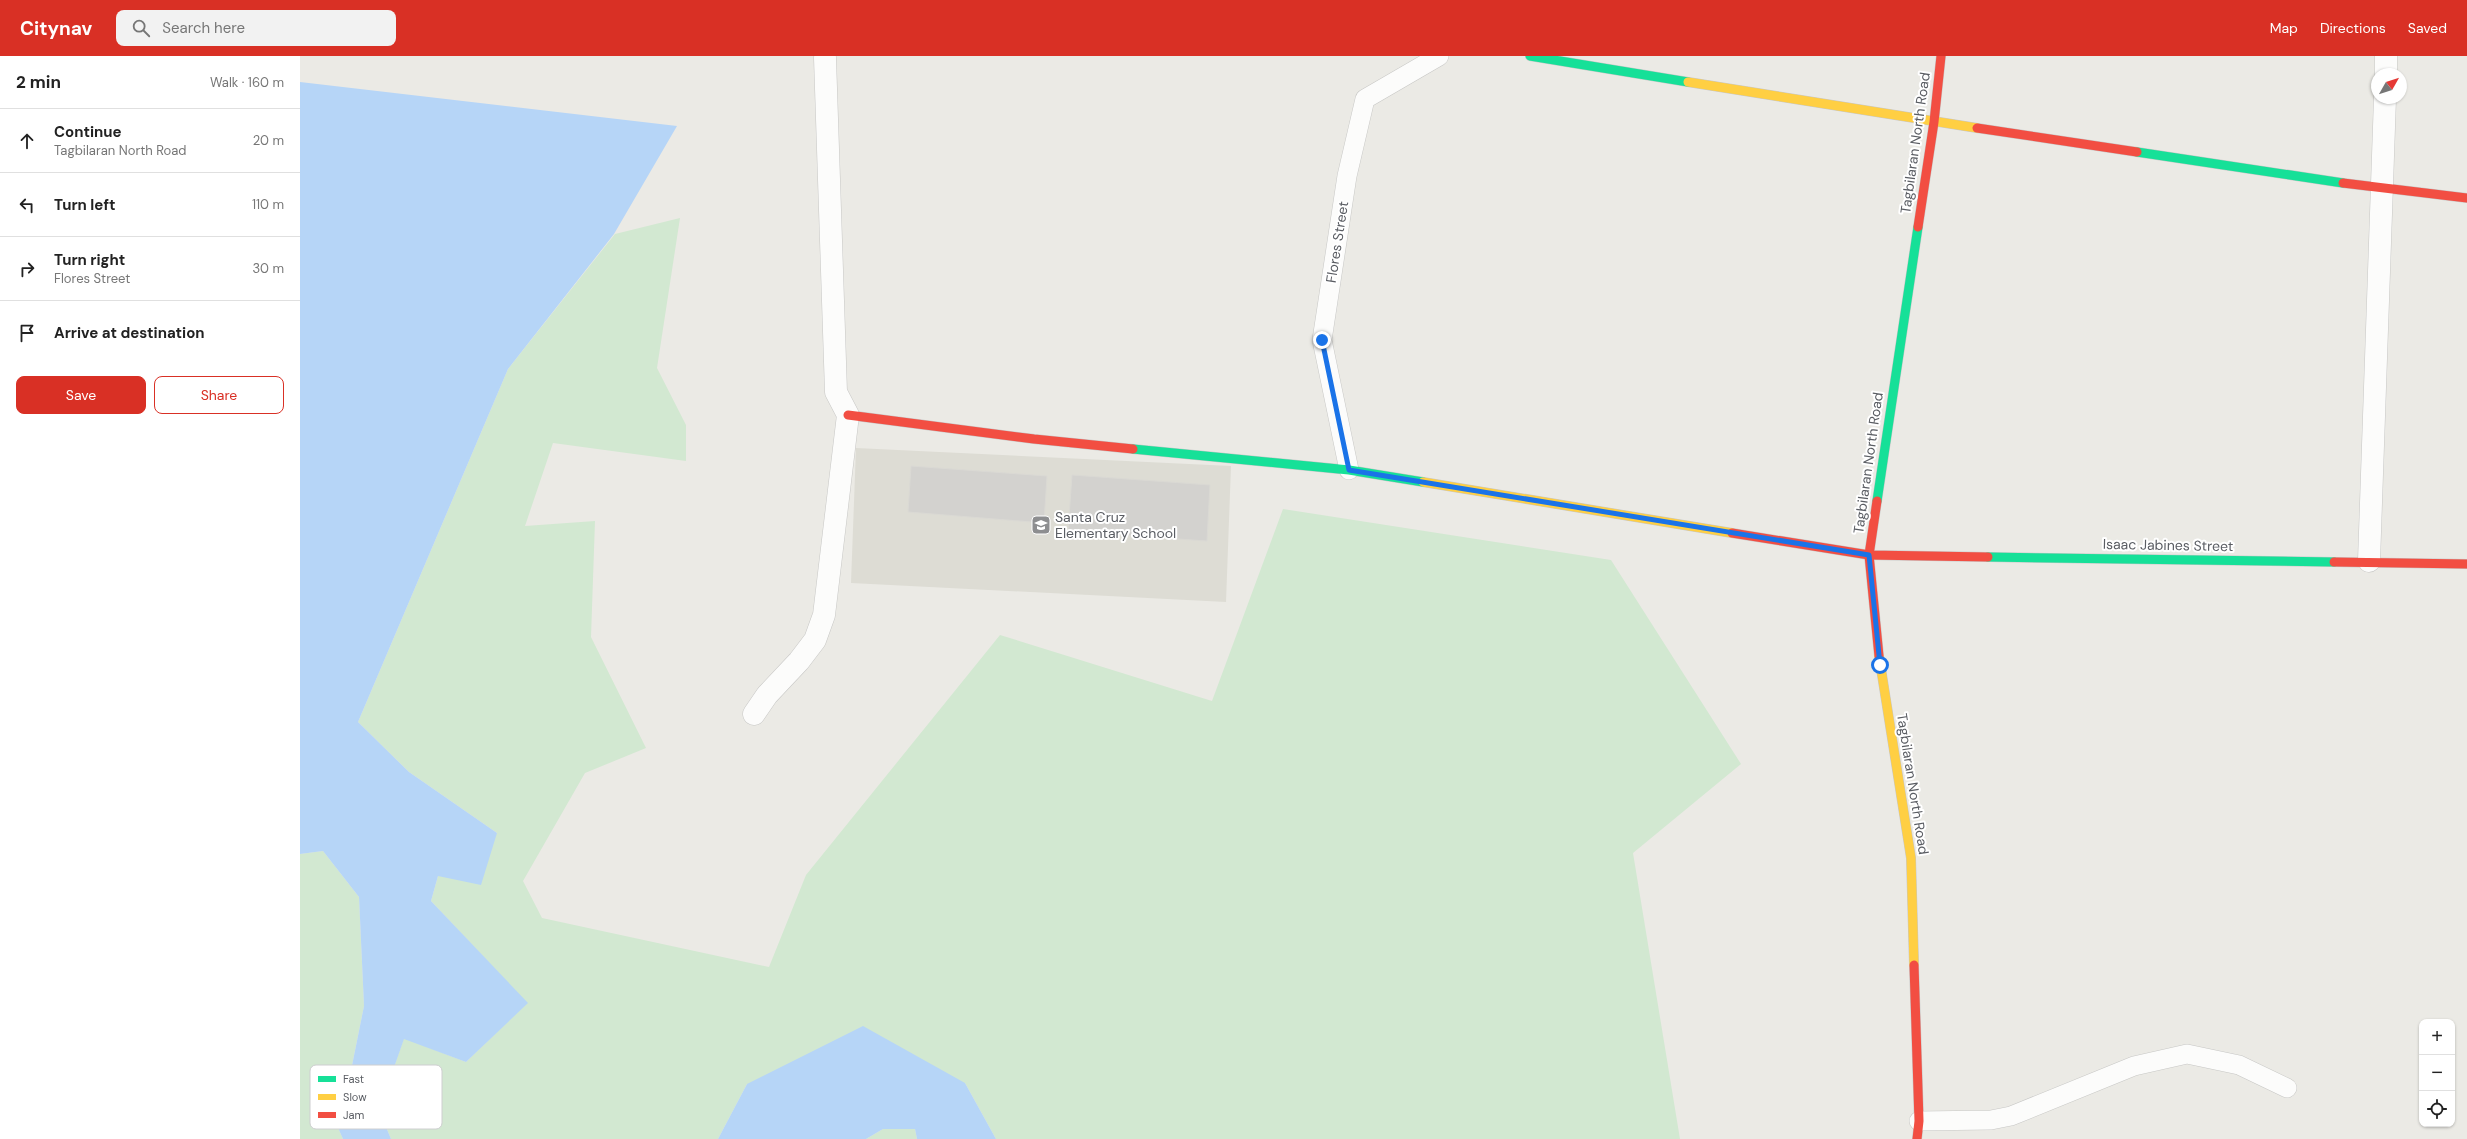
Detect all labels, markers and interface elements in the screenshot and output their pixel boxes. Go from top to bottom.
search box [116,10,396,46]
text: Citynav [20,16,92,41]
icon: search [130,17,152,39]
text: Search here [162,18,245,38]
text: Map [2270,19,2298,37]
text: Directions [2320,19,2386,37]
text: Saved [2408,19,2447,37]
north arrow [2371,68,2407,104]
text: 2 min [16,71,61,93]
street label: Tagbilaran North Road [1896,71,1934,215]
text: Walk · 160 m [210,74,284,91]
text: Continue [54,122,122,142]
icon: ahead [16,130,38,152]
text: 20 m [253,132,284,149]
text: Tagbilaran North Road [54,142,186,159]
icon: left [16,194,38,216]
text: Turn left [54,195,115,215]
text: 110 m [252,196,284,213]
street label: Flores Street [1322,200,1352,284]
text: Turn right [54,250,125,270]
icon: right [16,258,38,280]
text: 30 m [252,260,284,277]
text: Flores Street [54,270,130,287]
icon: arrive [16,322,38,344]
text: Arrive at destination [54,323,205,343]
route end [1313,331,1331,349]
button: Save [16,376,146,414]
button: Share [154,376,284,414]
street label: Tagbilaran North Road [1849,391,1887,535]
place label: Santa Cruz Elementary School [1055,508,1176,542]
school or university icon: Santa Cruz Elementary School [1030,514,1052,536]
street label: Isaac Jabines Street [2103,535,2233,555]
route start [1871,656,1889,674]
street label: Tagbilaran North Road [1893,712,1933,856]
map controls [2419,1019,2455,1127]
button: + [2419,1019,2455,1055]
button: − [2419,1055,2455,1091]
legend [310,1065,442,1129]
text: Fast [343,1072,364,1086]
text: Slow [343,1090,367,1104]
button: locate [2419,1091,2455,1127]
text: Jam [343,1108,364,1122]

